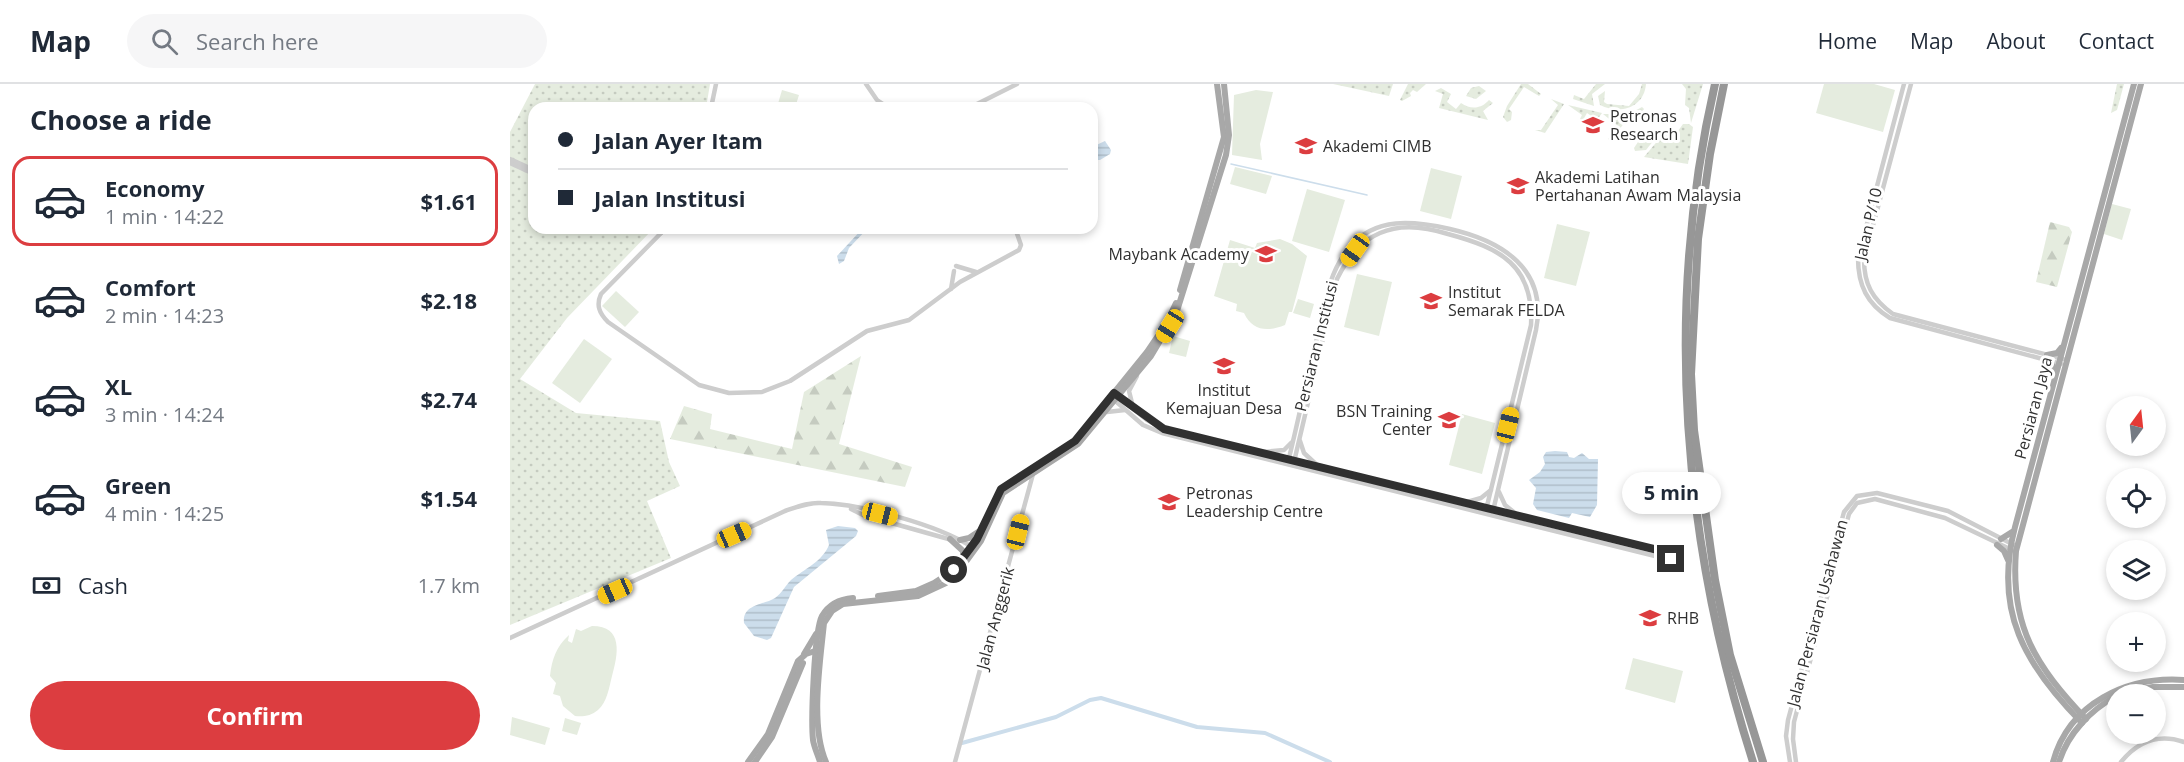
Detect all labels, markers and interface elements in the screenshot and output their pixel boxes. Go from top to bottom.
search box [127,14,547,68]
text: Map [30,22,91,60]
icon: search [148,25,181,58]
text: Search here [196,26,319,56]
text: Home [1818,27,1877,55]
text: Map [1910,27,1953,55]
text: About [1986,27,2046,55]
text: Contact [2079,27,2154,55]
text: Choose a ride [30,101,212,138]
place label: Petronas Research [1610,105,1678,145]
school or university icon: Petronas Research [1581,113,1605,137]
text: Jalan Ayer Itam [594,125,763,155]
school or university icon: Akademi CIMB [1294,134,1318,158]
place label: Akademi CIMB [1323,135,1431,157]
place label: Akademi Latihan Pertahanan Awam Malaysia [1535,166,1741,206]
text: Economy [105,173,204,203]
icon: car [33,174,87,228]
school or university icon: Akademi Latihan Pertahanan Awam Malaysia [1506,174,1530,198]
text: Jalan Institusi [594,183,745,213]
text: $1.61 [420,186,477,216]
street label: Jalan P/10 [1849,186,1887,264]
text: 1 min · 14:22 [105,203,224,230]
car [1337,230,1373,270]
school or university icon: Maybank Academy [1254,242,1278,266]
place label: Maybank Academy [1108,243,1250,265]
text: Comfort [105,272,196,302]
icon: car [33,273,87,327]
street label: Persiaran Institusi [1289,278,1343,414]
place label: Institut Semarak FELDA [1448,281,1566,321]
text: $2.18 [420,285,477,315]
school or university icon: Institut Semarak FELDA [1419,289,1443,313]
text: 2 min · 14:23 [105,302,224,329]
car [1153,306,1187,346]
school or university icon: Institut Kemajuan Desa [1212,354,1236,378]
street label: Persiaran Jaya [2009,354,2057,462]
text: XL [105,371,132,401]
icon: car [33,372,87,426]
place label: Institut Kemajuan Desa [1166,379,1282,419]
text: $2.74 [420,384,477,414]
north arrow [2106,396,2166,456]
map controls [2106,396,2166,744]
place label: BSN Training Center [1336,400,1432,440]
text: 3 min · 14:24 [105,401,224,428]
car [1495,405,1521,445]
school or university icon: BSN Training Center [1437,408,1461,432]
button: locate [2106,468,2166,528]
text: Green [105,470,171,500]
icon: car [33,471,87,525]
callout: 5 min [1622,472,1720,514]
text: 5 min [1644,479,1699,506]
place label: Petronas Leadership Centre [1186,482,1323,522]
text: $1.54 [420,483,477,513]
school or university icon: Petronas Leadership Centre [1157,490,1181,514]
text: 4 min · 14:25 [105,500,224,527]
car [860,501,900,527]
car [1005,512,1031,552]
street label: Jalan Persiaran Usahawan [1781,517,1853,711]
car [714,519,754,551]
button: layers [2106,540,2166,600]
route end [1657,545,1684,572]
route start [940,556,967,583]
street label: Jalan Anggerik [970,564,1019,674]
icon: cash [30,569,63,602]
text: Cash [78,570,128,600]
text: 1.7 km [418,572,480,599]
car [595,575,635,607]
school or university icon: RHB [1638,606,1662,630]
place label: RHB [1667,607,1699,629]
button: + [2106,612,2166,672]
button: Confirm [30,681,480,750]
button: − [2106,684,2166,744]

